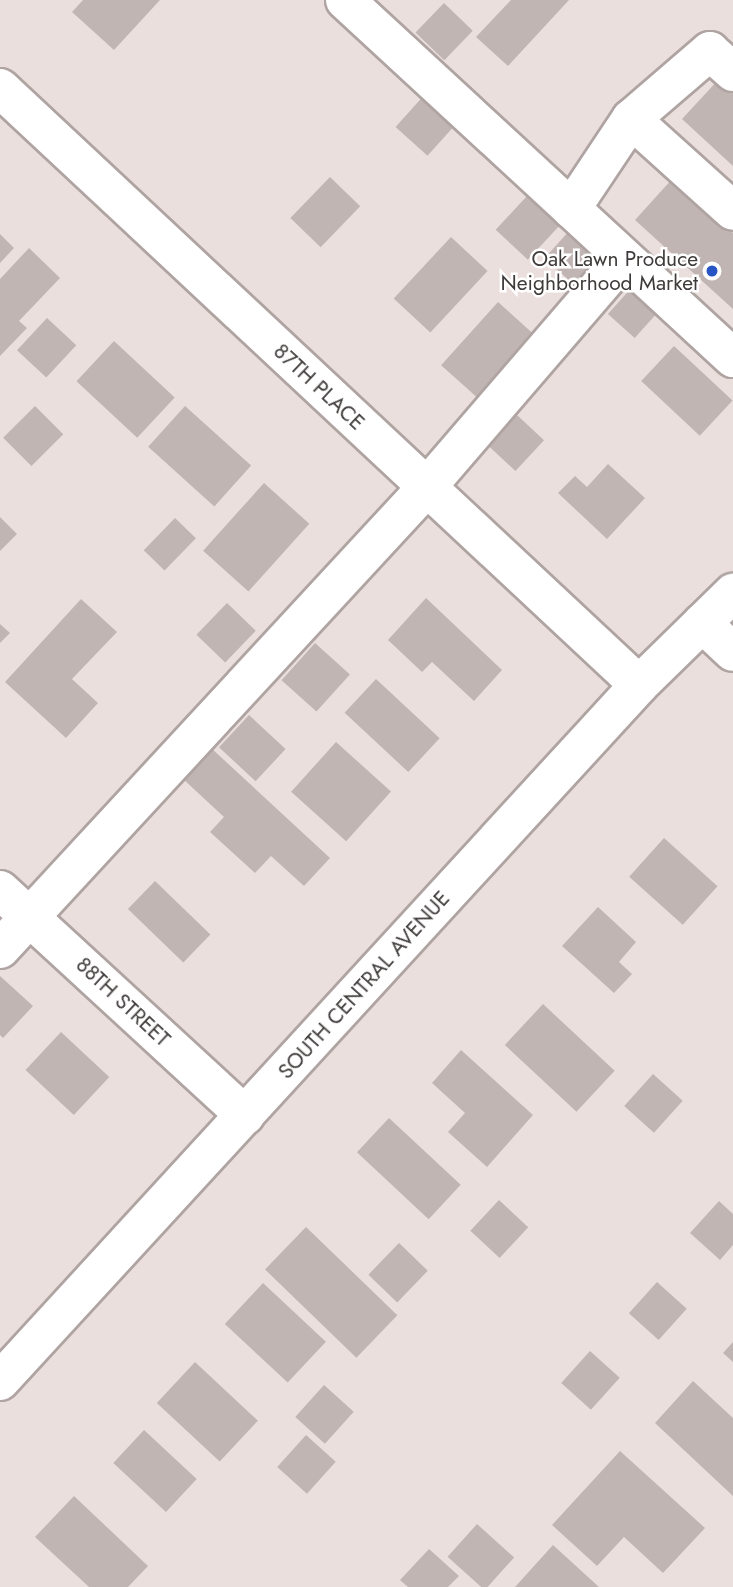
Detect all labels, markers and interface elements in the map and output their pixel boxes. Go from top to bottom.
place label: Oak Lawn Produce Neighborhood Market [500,246,698,296]
marker: Oak Lawn Produce Neighborhood Market [704,263,720,279]
street label: 87TH PLACE [268,339,370,435]
street label: SOUTH CENTRAL AVENUE [273,886,455,1084]
street label: 88TH STREET [71,952,175,1052]

